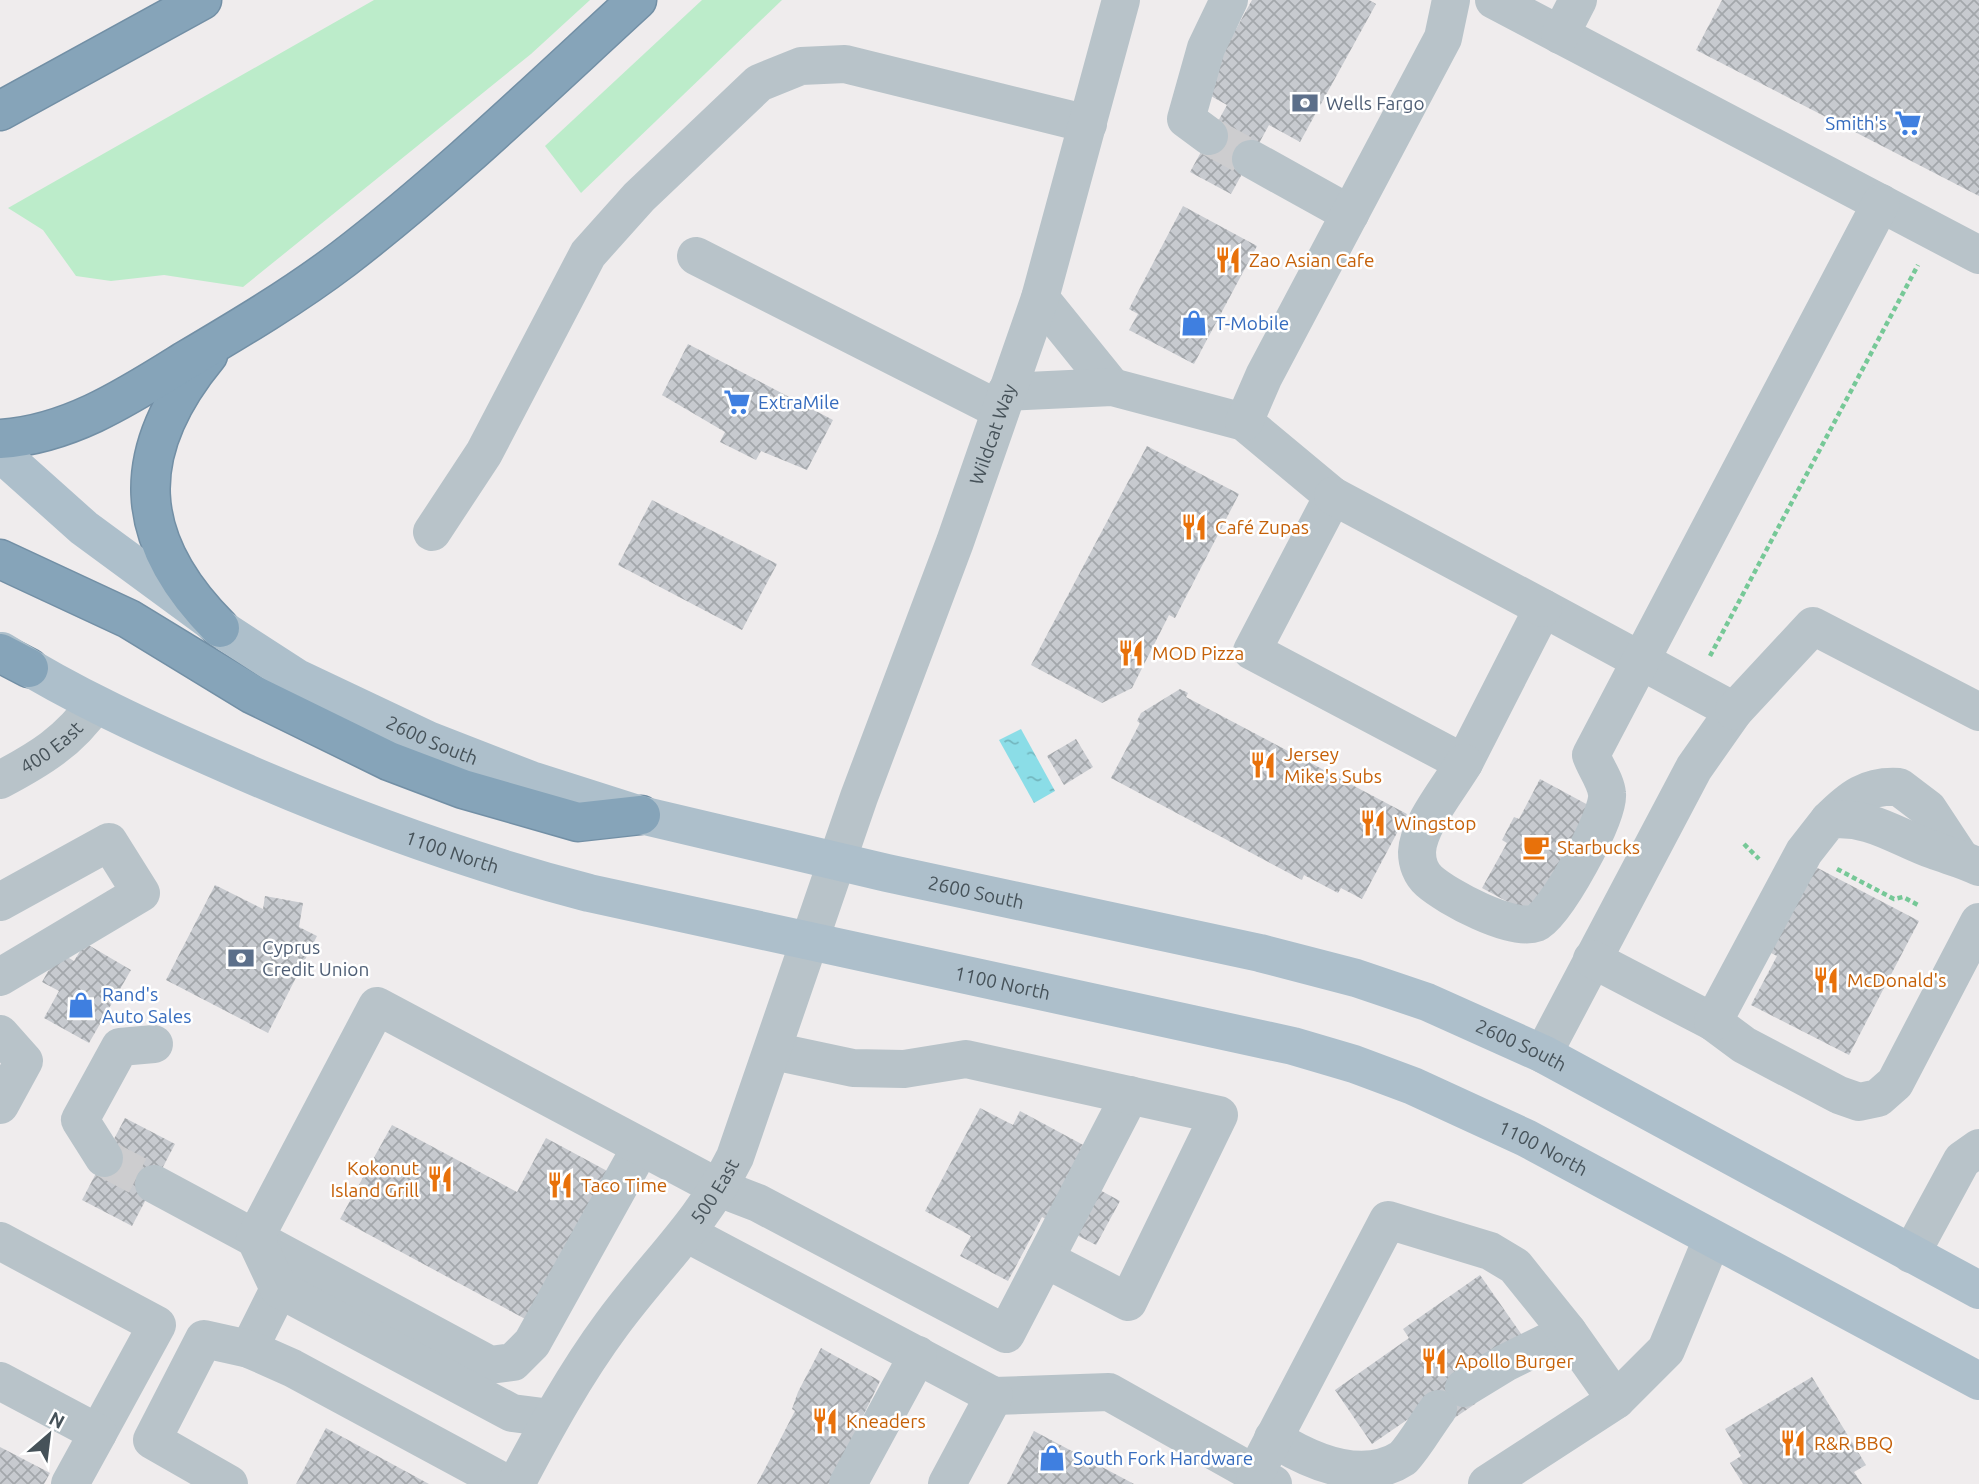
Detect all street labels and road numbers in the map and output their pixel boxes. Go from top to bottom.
street label: Wildcat Way [965,381,1020,488]
street label: 2600 South [383,711,481,769]
street label: 400 East [16,716,87,778]
street label: 1100 North [402,826,502,878]
street label: 2600 South [926,871,1026,913]
street label: 1100 North [953,962,1053,1004]
street label: 2600 South [1472,1014,1570,1076]
street label: 1100 North [1495,1116,1592,1180]
street label: 500 East [686,1155,743,1228]

